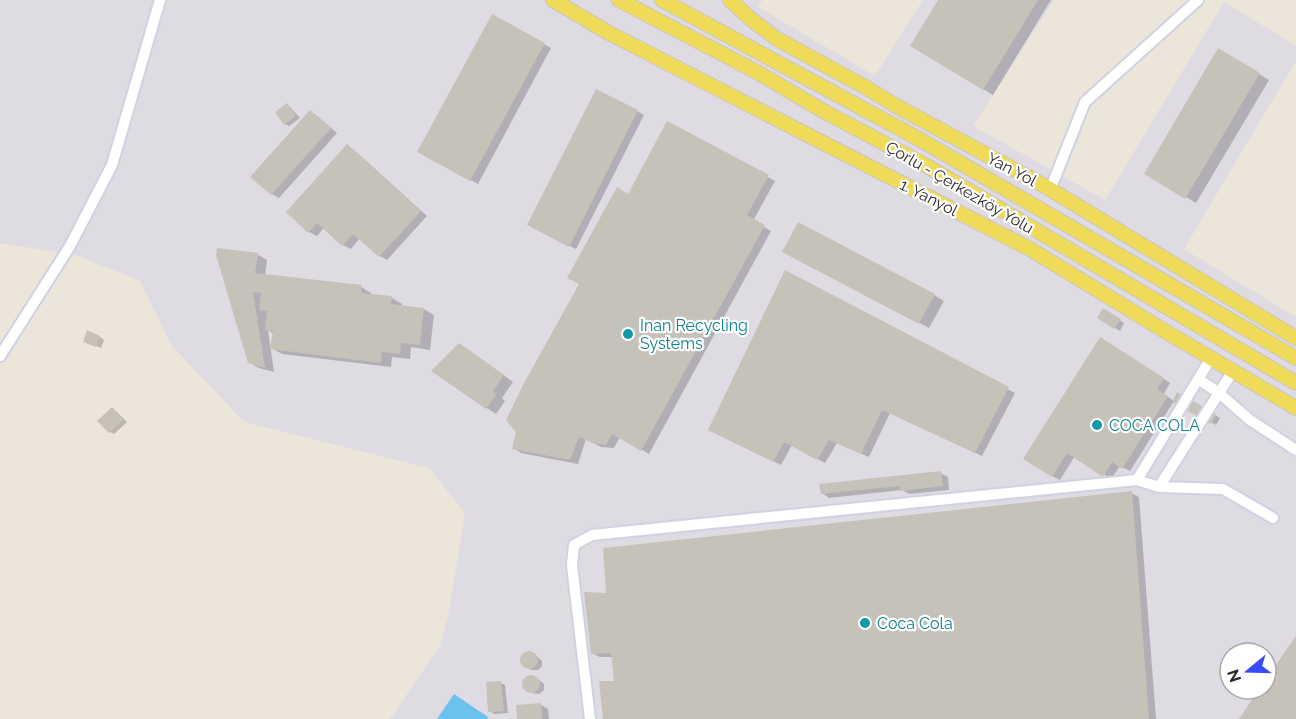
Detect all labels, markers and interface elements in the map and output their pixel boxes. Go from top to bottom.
street label: Çorlu - Çerkezköy Yolu [883,137,1037,238]
street label: Yan Yol [984,149,1040,191]
street label: 1. Yanyol [897,175,961,220]
place label: Inan Recycling Systems [640,316,748,353]
marker: Inan Recycling Systems [621,327,635,341]
place label: COCA COLA [1109,416,1200,435]
marker: COCA COLA [1090,418,1104,432]
place label: Coca Cola [877,614,953,633]
marker: Coca Cola [858,616,872,630]
north arrow [1218,641,1278,701]
text: N [1223,667,1245,685]

